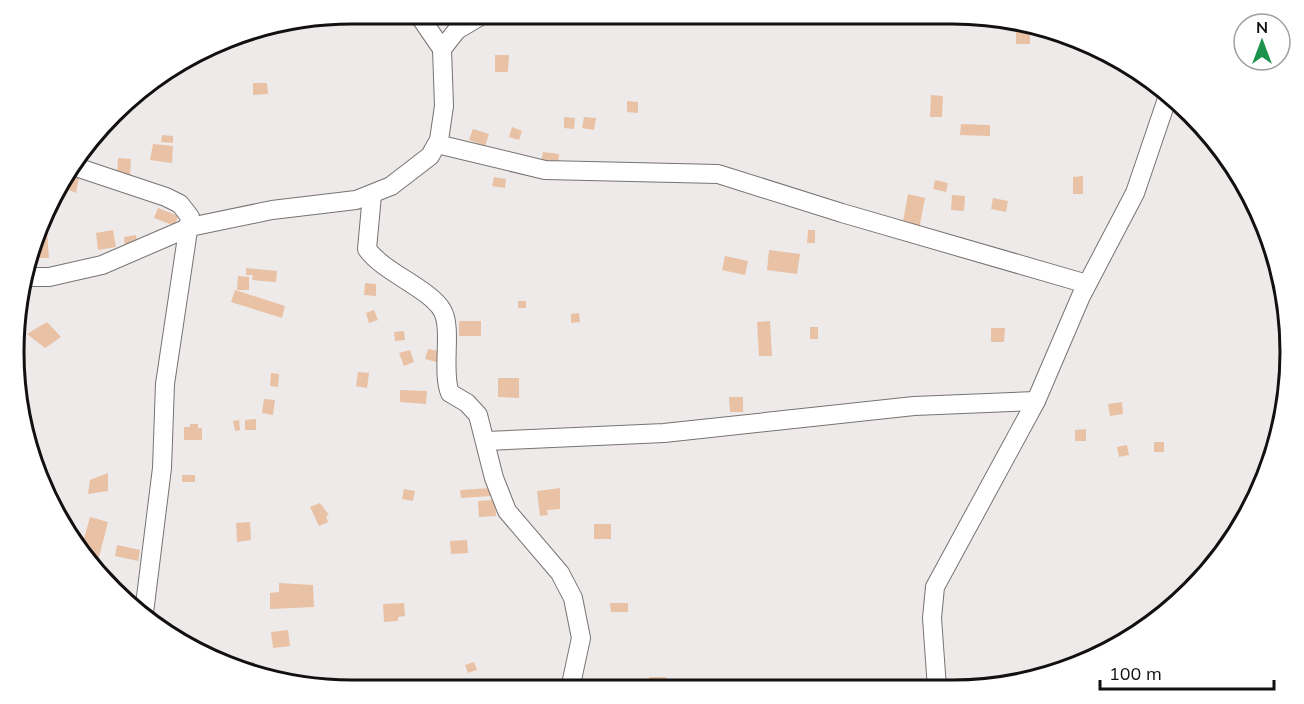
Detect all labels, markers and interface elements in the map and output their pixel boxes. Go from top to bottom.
north arrow [1232,12,1292,72]
text: N [1256,17,1268,37]
scale bar [1100,653,1274,691]
text: 100 m [1109,662,1162,685]

